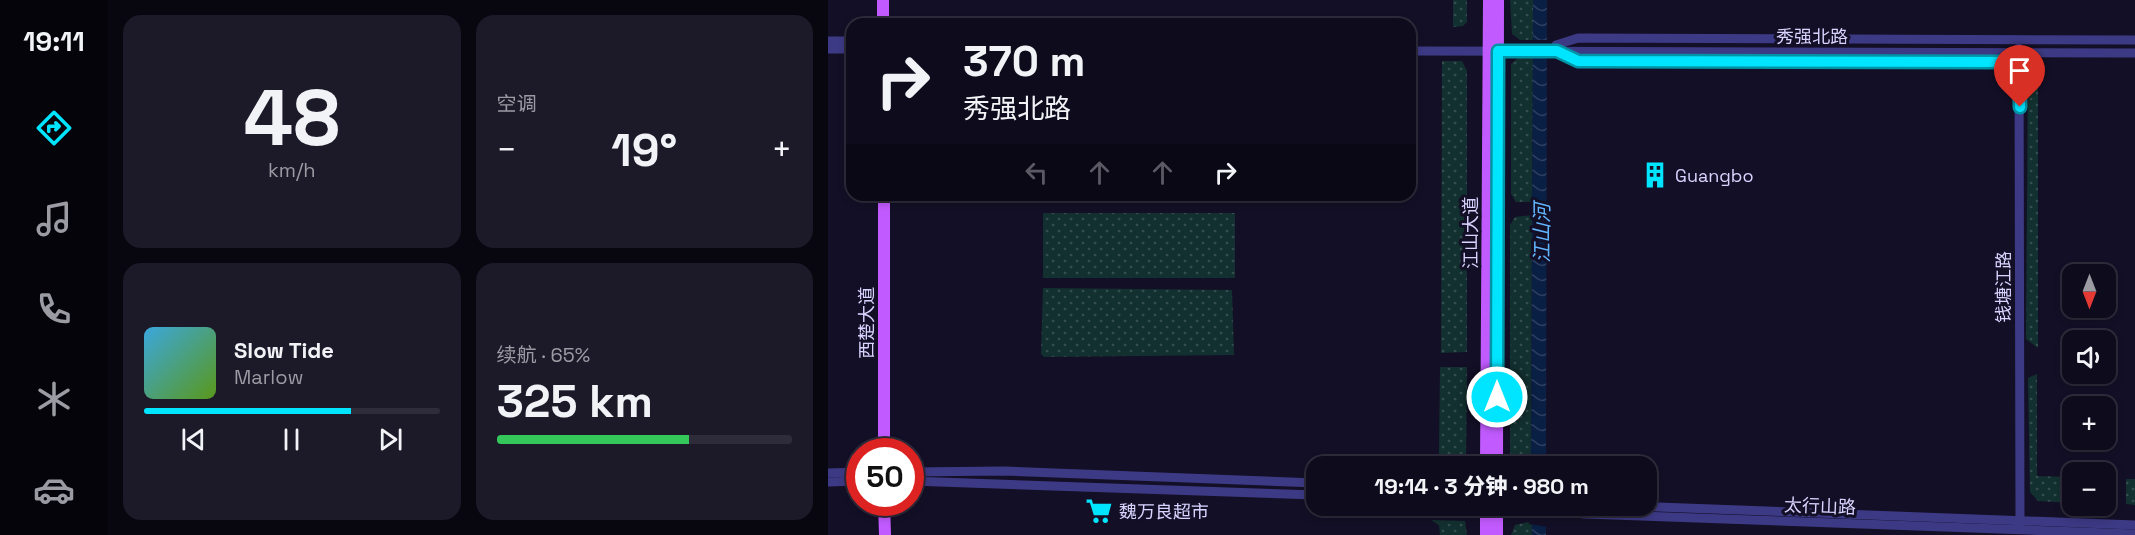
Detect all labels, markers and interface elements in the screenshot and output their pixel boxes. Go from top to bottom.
text: 19:11 [23,24,85,59]
street label: 秀强北路 [1776,25,1848,48]
text: 370 m [963,35,1085,88]
icon: right [864,42,942,120]
pin [1994,45,2045,107]
icon: arrive [2003,54,2036,87]
text: 48 [244,68,340,168]
text: 空调 [497,91,537,117]
text: 秀强北路 [963,91,1071,126]
icon: directions [33,107,75,149]
text: 19° [611,122,677,179]
text: − [497,129,517,171]
text: + [772,129,792,171]
icon: left [1020,156,1053,189]
icon: ahead [1083,156,1116,189]
icon: ahead [1146,156,1179,189]
icon: right [1209,156,1242,189]
text: km/h [268,157,316,183]
building icon: Guangbo [1640,160,1670,190]
place label: Guangbo [1675,164,1754,187]
street label: 江山大道 [1459,197,1482,269]
icon: music [33,198,75,240]
water label: 江山河 [1529,199,1555,263]
street label: 钱塘江路 [1992,251,2015,323]
north arrow [2062,264,2116,318]
map controls [2062,264,2116,516]
street label: 西楚大道 [855,287,878,359]
icon: phone [33,288,75,330]
button: sound [2062,330,2116,384]
text: Slow Tide [234,336,334,364]
text: 续航 · 65% [497,342,590,368]
text: Marlow [234,364,303,390]
position arrow [1465,365,1529,429]
text: 325 km [497,373,653,430]
icon: climate [33,378,75,420]
button: + [2062,396,2116,450]
icon: previous [177,423,210,456]
icon: pause [275,423,308,456]
icon: next [374,423,407,456]
speed limit sign: 50 [846,438,924,516]
button: − [2062,462,2116,516]
icon: car [33,469,75,511]
text: 19:14 · 3 分钟 · 980 m [1374,472,1589,500]
street label: 太行山路 [1784,493,1856,519]
supermarket icon: 魏万良超市 [1084,496,1114,526]
place label: 魏万良超市 [1119,500,1209,523]

